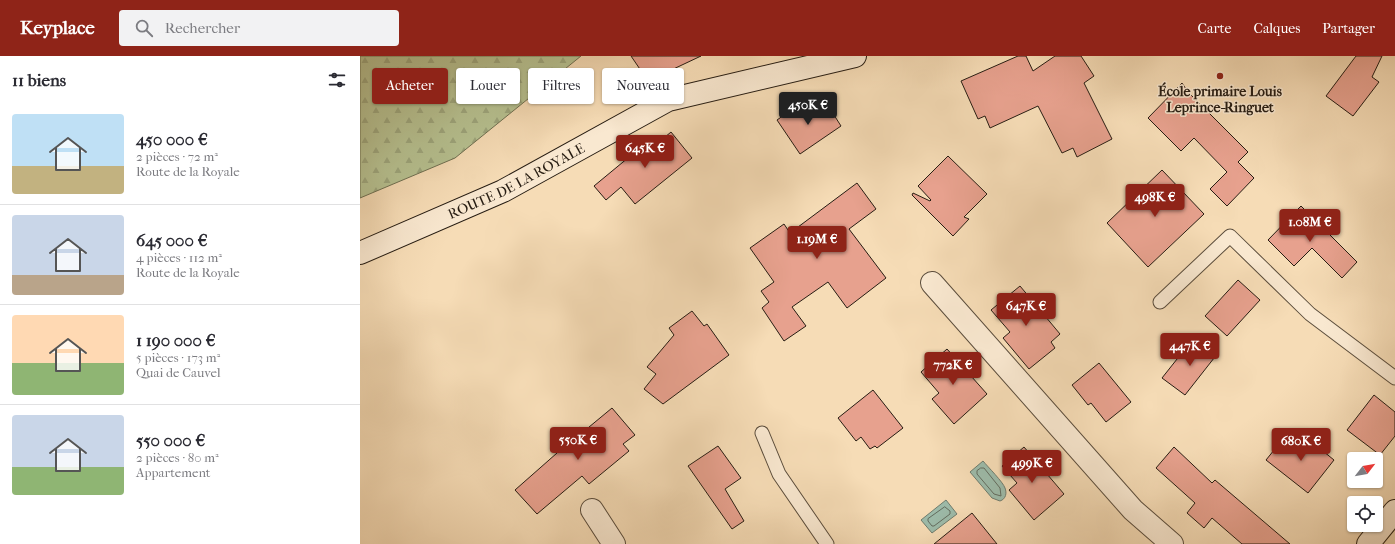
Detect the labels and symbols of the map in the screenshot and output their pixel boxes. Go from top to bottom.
marker: École primaire Louis Leprince-Ringuet [1215,71,1225,81]
place label: École primaire Louis Leprince-Ringuet [1158,82,1283,116]
pin: 450K € [775,92,841,126]
pin: 645K € [612,135,678,169]
street label: ROUTE DE LA ROYALE [445,139,588,222]
pin: 498K € [1122,184,1188,218]
pin: 1.08M € [1273,209,1347,243]
pin: 1.19M € [780,226,854,260]
pin: 647K € [993,293,1059,327]
pin: 447K € [1157,333,1223,367]
pin: 772K € [920,352,986,386]
pin: 550K € [545,427,611,461]
pin: 680K € [1268,428,1334,462]
pin: 499K € [999,450,1065,484]
north arrow [1347,452,1383,488]

